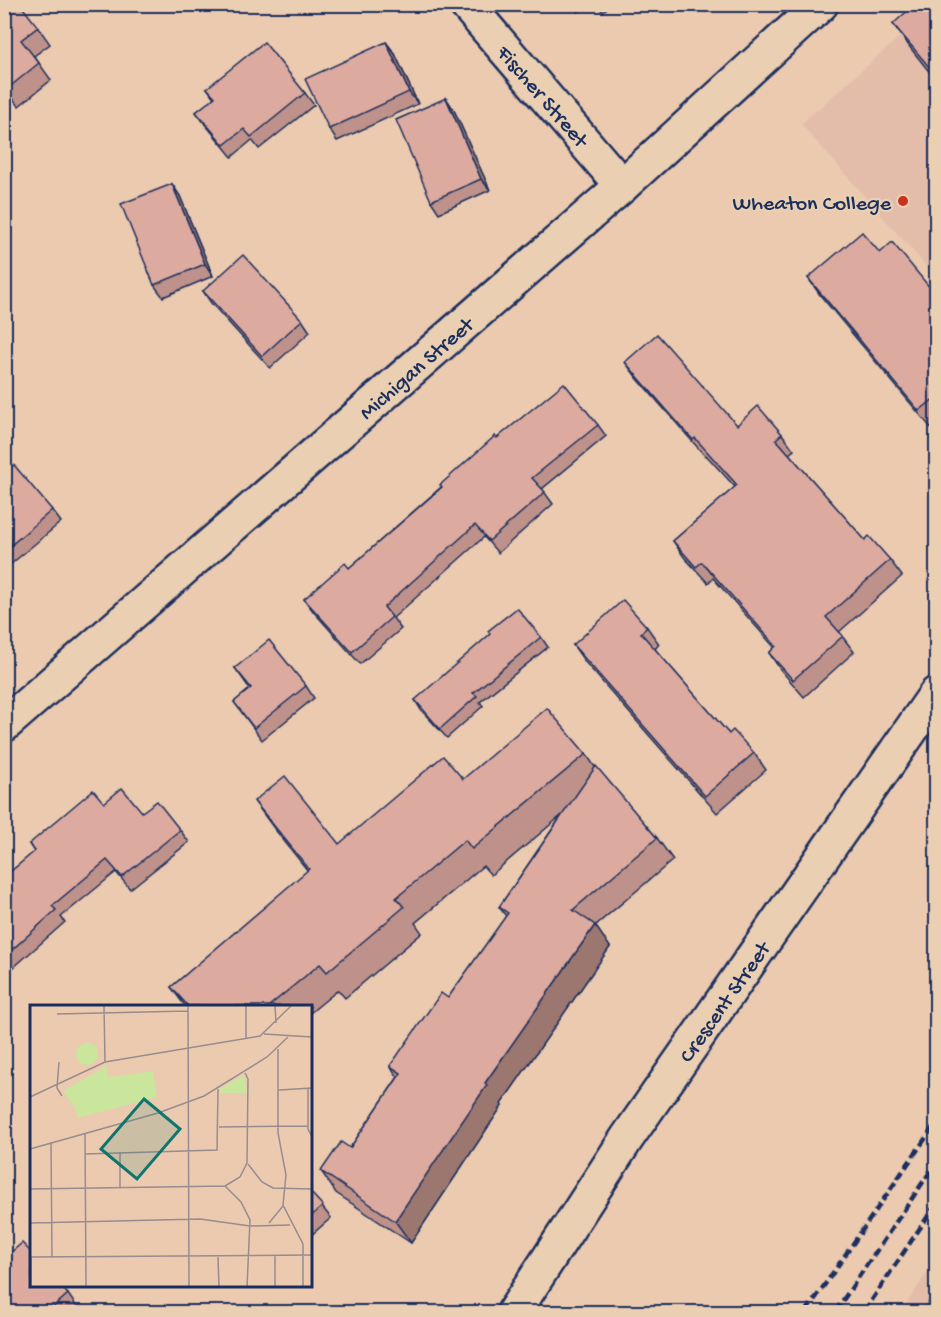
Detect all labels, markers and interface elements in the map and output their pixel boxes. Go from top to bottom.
street label: Fischer Street [489,41,594,155]
place label: Wheaton College [733,192,892,218]
marker: Wheaton College [896,194,910,208]
street label: Michigan Street [355,312,482,427]
street label: Crescent Street [675,936,779,1069]
inset map [30,1005,312,1287]

